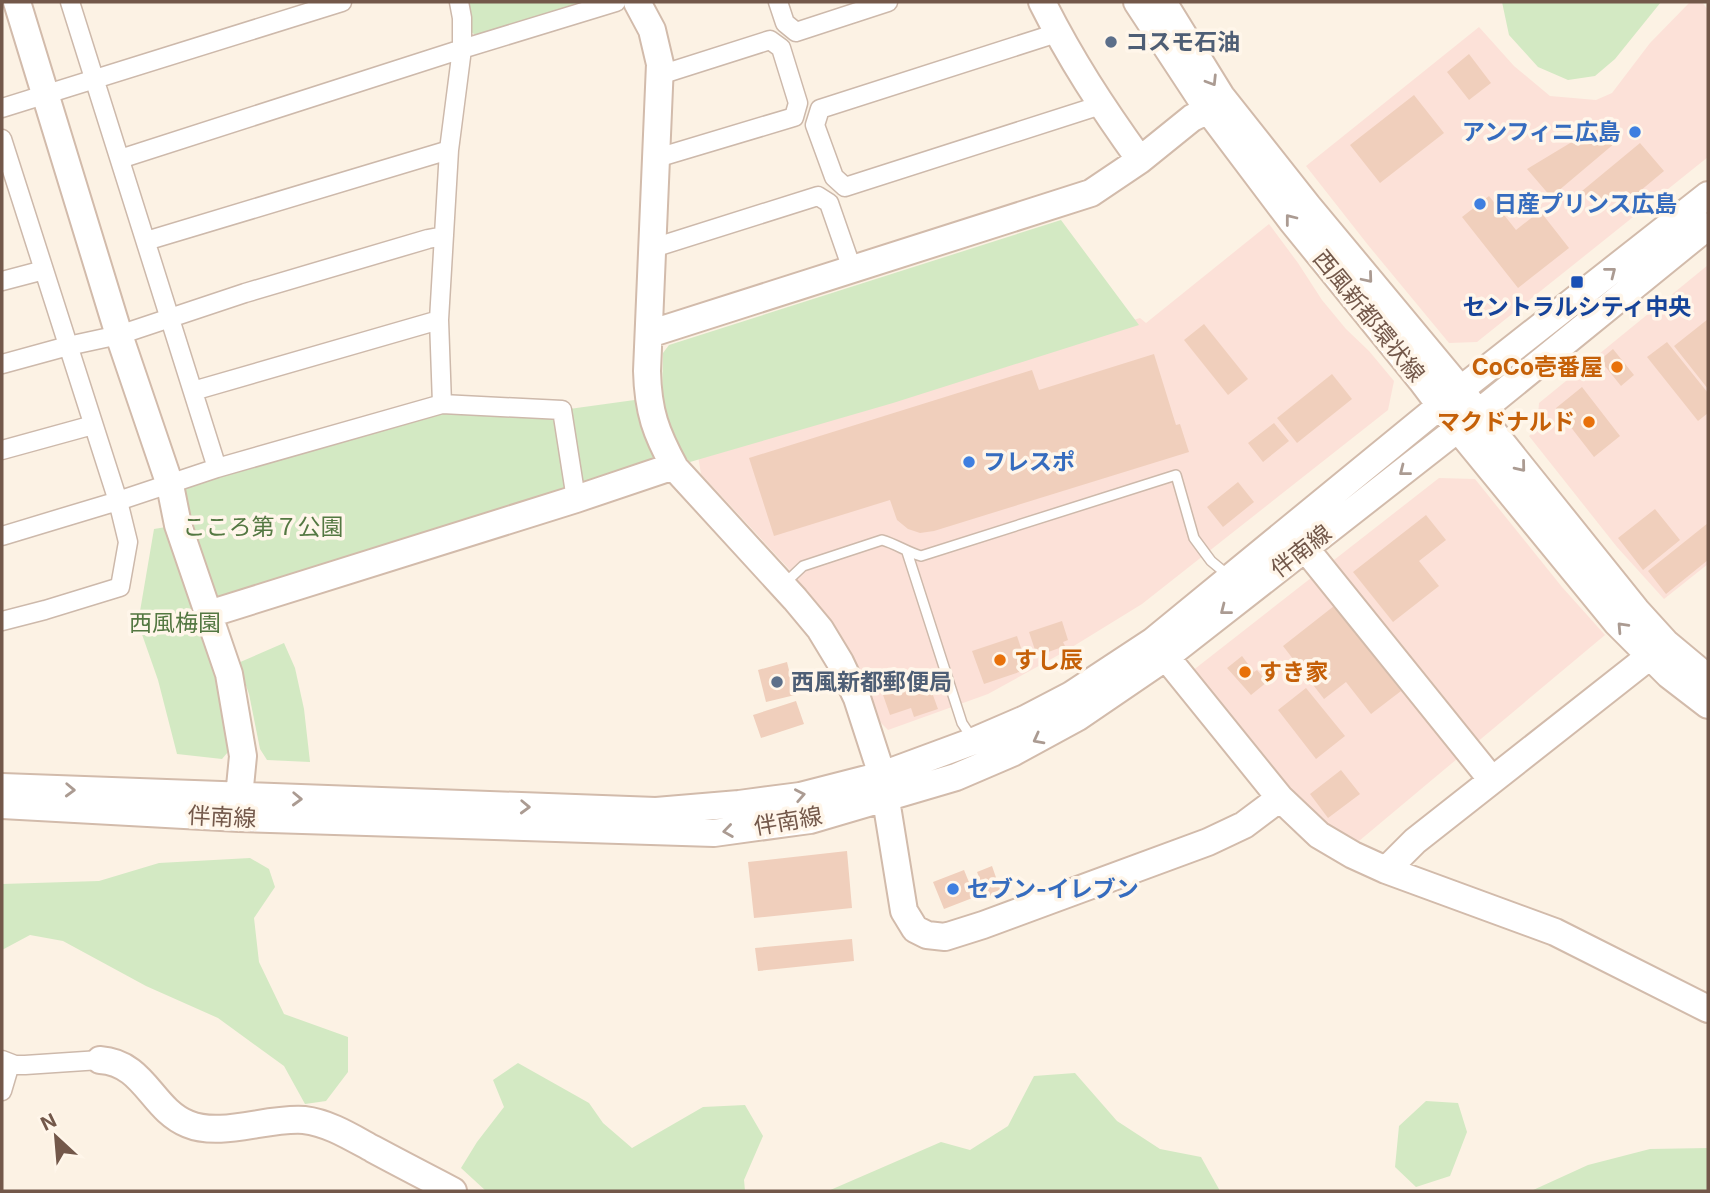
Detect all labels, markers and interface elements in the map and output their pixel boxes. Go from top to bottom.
place label: コスモ石油 [1125,28,1240,56]
marker: コスモ石油 [1103,34,1119,50]
one-way arrow [1204,73,1217,86]
place label: アンフィニ広島 [1462,118,1621,146]
marker: アンフィニ広島 [1627,124,1643,140]
place label: 日産プリンス広島 [1494,190,1678,218]
marker: 日産プリンス広島 [1472,196,1488,212]
one-way arrow [1286,214,1299,226]
street label: 西風新都環状線 [1307,245,1431,387]
one-way arrow [1603,267,1616,280]
one-way arrow [1360,270,1373,283]
marker: セントラルシティ中央 [1569,274,1585,290]
place label: セントラルシティ中央 [1463,293,1691,321]
place label: CoCo壱番屋 [1472,353,1603,381]
marker: CoCo壱番屋 [1609,359,1625,375]
place label: マクドナルド [1437,408,1575,436]
marker: マクドナルド [1581,414,1597,430]
place label: フレスポ [983,448,1075,476]
marker: フレスポ [961,454,977,470]
one-way arrow [1512,459,1525,471]
one-way arrow [1400,462,1412,475]
park label: こころ第７公園 [183,513,344,541]
street label: 伴南線 [1265,519,1337,583]
one-way arrow [1220,602,1233,615]
park label: 西風梅園 [129,609,221,637]
one-way arrow [1617,622,1630,635]
place label: すし辰 [1014,646,1083,674]
marker: すし辰 [992,652,1008,668]
place label: すき家 [1259,658,1328,686]
marker: すき家 [1237,664,1253,680]
place label: 西風新都郵便局 [791,668,952,696]
marker: 西風新都郵便局 [769,674,785,690]
one-way arrow [1032,731,1045,744]
one-way arrow [65,782,76,797]
one-way arrow [794,788,806,803]
one-way arrow [292,791,303,806]
one-way arrow [519,799,530,814]
street label: 伴南線 [187,801,257,833]
street label: 伴南線 [752,801,824,841]
one-way arrow [722,823,734,838]
place label: セブン-イレブン [967,875,1139,903]
marker: セブン-イレブン [945,881,961,897]
north arrow [21,1102,91,1172]
text: N [37,1109,60,1136]

